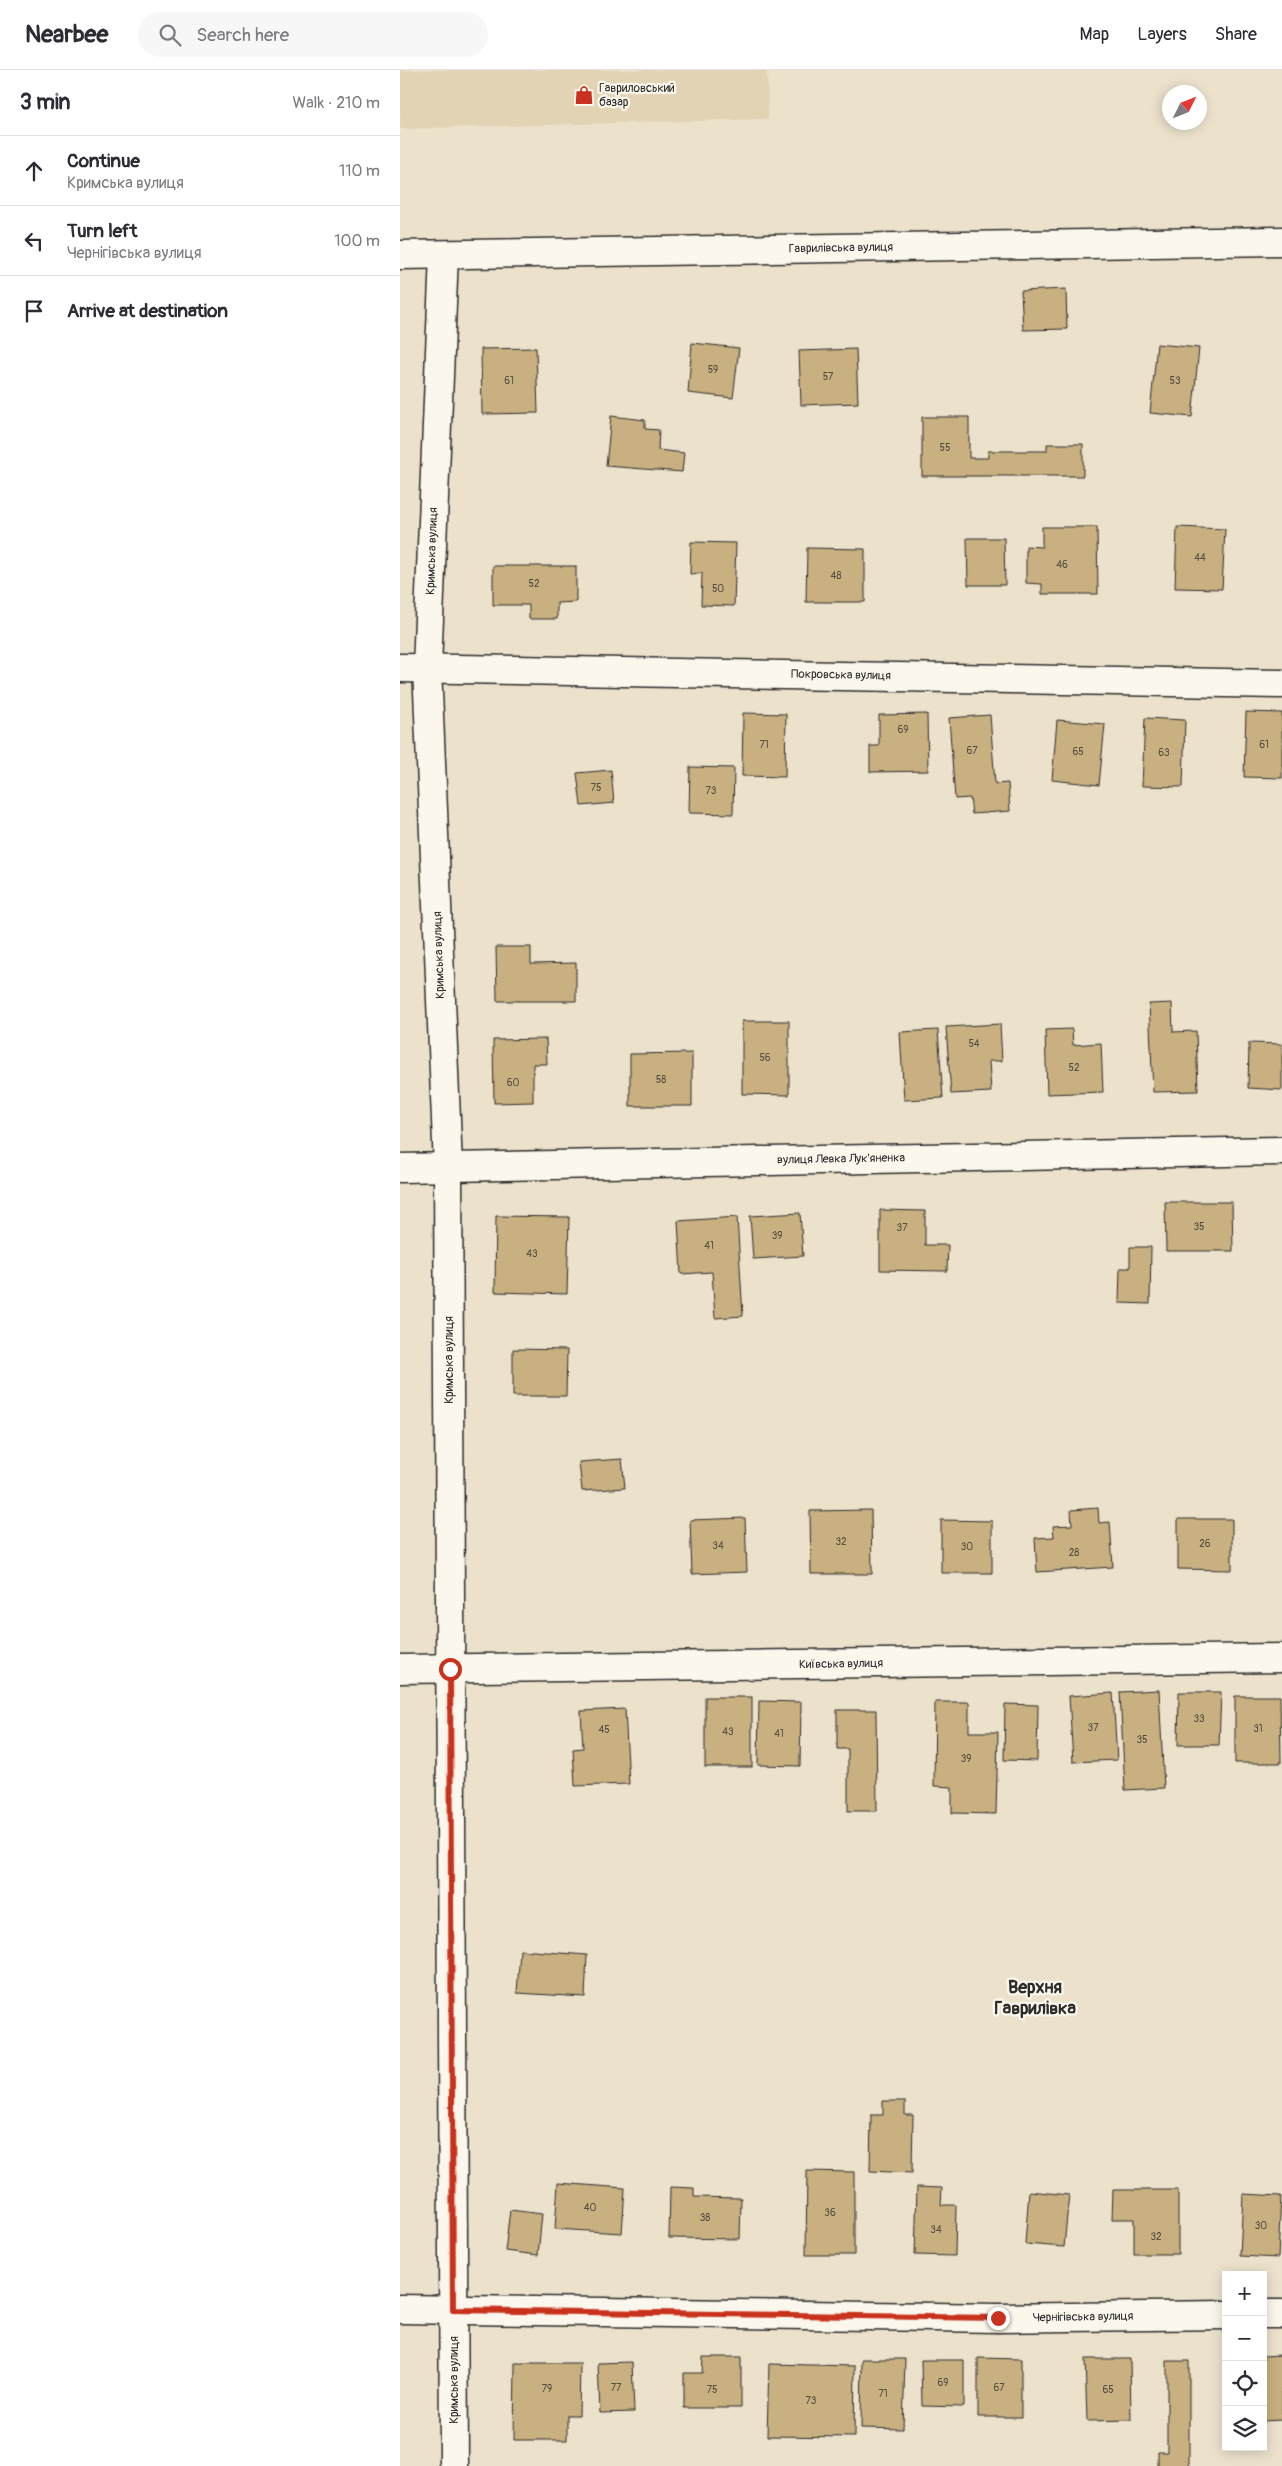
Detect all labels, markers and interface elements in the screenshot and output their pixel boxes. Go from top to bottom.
search box [138,12,488,57]
text: Nearbee [25,20,108,49]
icon: search [156,21,184,49]
text: Search here [196,23,289,47]
text: Map [1080,23,1109,46]
text: Layers [1137,23,1187,46]
text: Share [1215,23,1257,46]
place label: Гавриловський базар [599,81,675,110]
shop icon: Гавриловський базар [573,84,595,106]
north arrow [1162,85,1207,130]
text: 3 min [20,89,70,116]
text: Walk · 210 m [292,93,380,113]
text: Continue [67,149,140,173]
icon: ahead [20,157,48,185]
text: 110 m [339,161,380,181]
text: Кримська вулиця [67,173,184,193]
text: Turn left [67,219,137,243]
icon: left [20,227,48,255]
text: 100 m [334,231,380,251]
street label: Гаврилівська вулиця [789,240,894,256]
text: Чернігівська вулиця [67,243,202,263]
icon: arrive [20,297,48,325]
text: Arrive at destination [67,299,228,323]
house number: 59 [708,364,718,376]
house number: 57 [823,371,834,383]
house number: 61 [504,375,514,387]
house number: 53 [1170,375,1181,387]
house number: 55 [940,442,950,454]
street label: Кримська вулиця [423,507,441,595]
house number: 44 [1194,552,1206,564]
house number: 46 [1056,559,1068,571]
house number: 48 [831,570,841,582]
house number: 52 [528,578,540,590]
house number: 50 [712,583,724,595]
street label: Покровська вулиця [791,667,891,683]
house number: 69 [898,724,908,736]
house number: 71 [759,739,769,751]
house number: 61 [1259,739,1269,751]
house number: 67 [966,745,978,757]
house number: 65 [1072,746,1084,758]
house number: 63 [1158,747,1170,759]
house number: 75 [591,782,601,794]
house number: 73 [706,785,717,797]
street label: Кримська вулиця [430,911,448,999]
house number: 54 [968,1038,980,1050]
house number: 56 [759,1052,771,1064]
house number: 52 [1068,1062,1080,1074]
house number: 58 [656,1074,666,1086]
house number: 60 [507,1077,519,1089]
street label: вулиця Левка Лук'яненка [777,1150,906,1168]
house number: 35 [1194,1221,1205,1233]
house number: 37 [897,1222,908,1234]
house number: 39 [772,1230,782,1242]
house number: 41 [704,1240,714,1252]
house number: 43 [526,1248,538,1260]
street label: Кримська вулиця [442,1316,457,1404]
house number: 32 [835,1536,847,1548]
house number: 26 [1199,1538,1211,1550]
house number: 34 [712,1540,724,1552]
house number: 30 [961,1541,973,1553]
house number: 28 [1069,1547,1079,1559]
street label: Київська вулиця [799,1656,884,1672]
route start [439,1658,462,1681]
house number: 33 [1193,1713,1205,1725]
house number: 37 [1088,1722,1099,1734]
house number: 31 [1253,1723,1263,1735]
house number: 45 [598,1724,610,1736]
house number: 43 [722,1726,734,1738]
house number: 41 [774,1728,784,1740]
house number: 35 [1137,1734,1148,1746]
house number: 39 [961,1753,971,1765]
district label: Верхня Гаврилівка [994,1976,1076,2020]
house number: 40 [584,2202,596,2214]
house number: 36 [824,2207,836,2219]
house number: 38 [700,2212,710,2224]
house number: 30 [1255,2220,1267,2232]
house number: 34 [930,2224,942,2236]
house number: 32 [1150,2231,1162,2243]
map controls [1222,2271,1267,2451]
button: + [1222,2271,1267,2316]
route end [987,2307,1010,2330]
street label: Чернігівська вулиця [1032,2309,1134,2325]
button: − [1222,2316,1267,2361]
street label: Кримська вулиця [447,2336,462,2424]
button: locate [1222,2361,1267,2406]
house number: 69 [938,2377,948,2389]
house number: 77 [611,2382,622,2394]
house number: 67 [993,2382,1005,2394]
house number: 79 [542,2383,552,2395]
house number: 75 [707,2384,717,2396]
house number: 65 [1102,2384,1114,2396]
house number: 71 [878,2388,888,2400]
house number: 73 [806,2395,817,2407]
button: layers [1222,2406,1267,2451]

